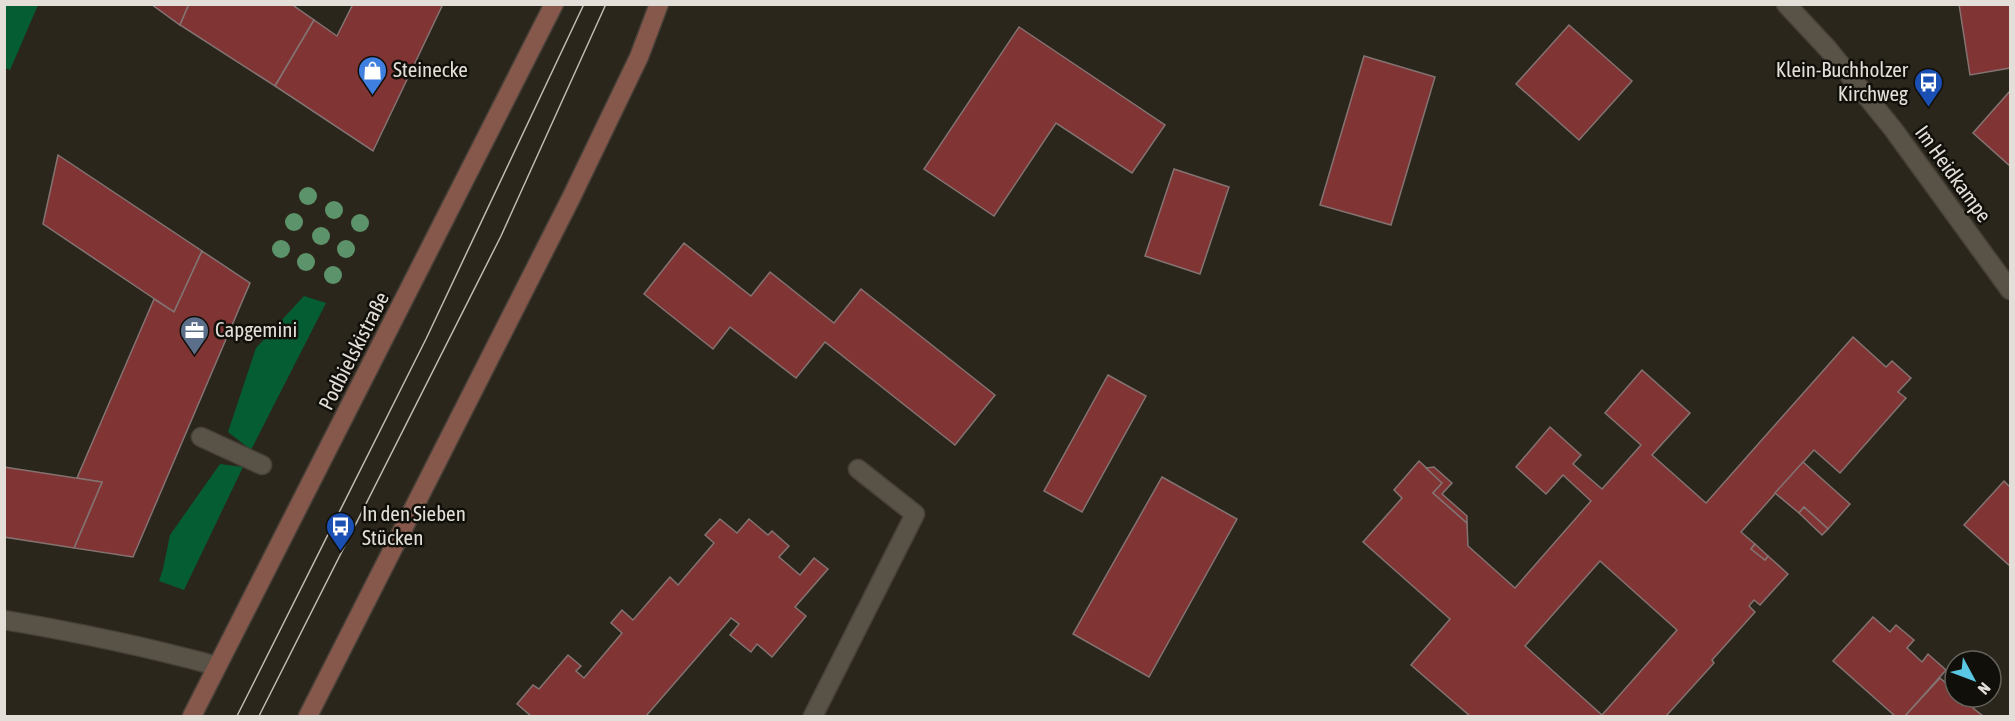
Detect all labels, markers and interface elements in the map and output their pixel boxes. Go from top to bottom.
shop icon: Steinecke [356,54,388,96]
place label: Steinecke [393,57,468,81]
place label: Klein-Buchholzer Kirchweg [1776,57,1909,105]
bus stop icon: Klein-Buchholzer Kirchweg [1913,66,1945,108]
street label: Im Heidkampe [1911,120,1997,226]
street label: Podbielskistraße [313,288,393,413]
office icon: Capgemini [178,314,210,356]
place label: Capgemini [215,317,297,341]
place label: In den Sieben Stücken [362,501,466,549]
bus stop icon: In den Sieben Stücken [325,510,357,552]
north arrow [1943,649,2003,709]
text: N [1974,679,1994,698]

